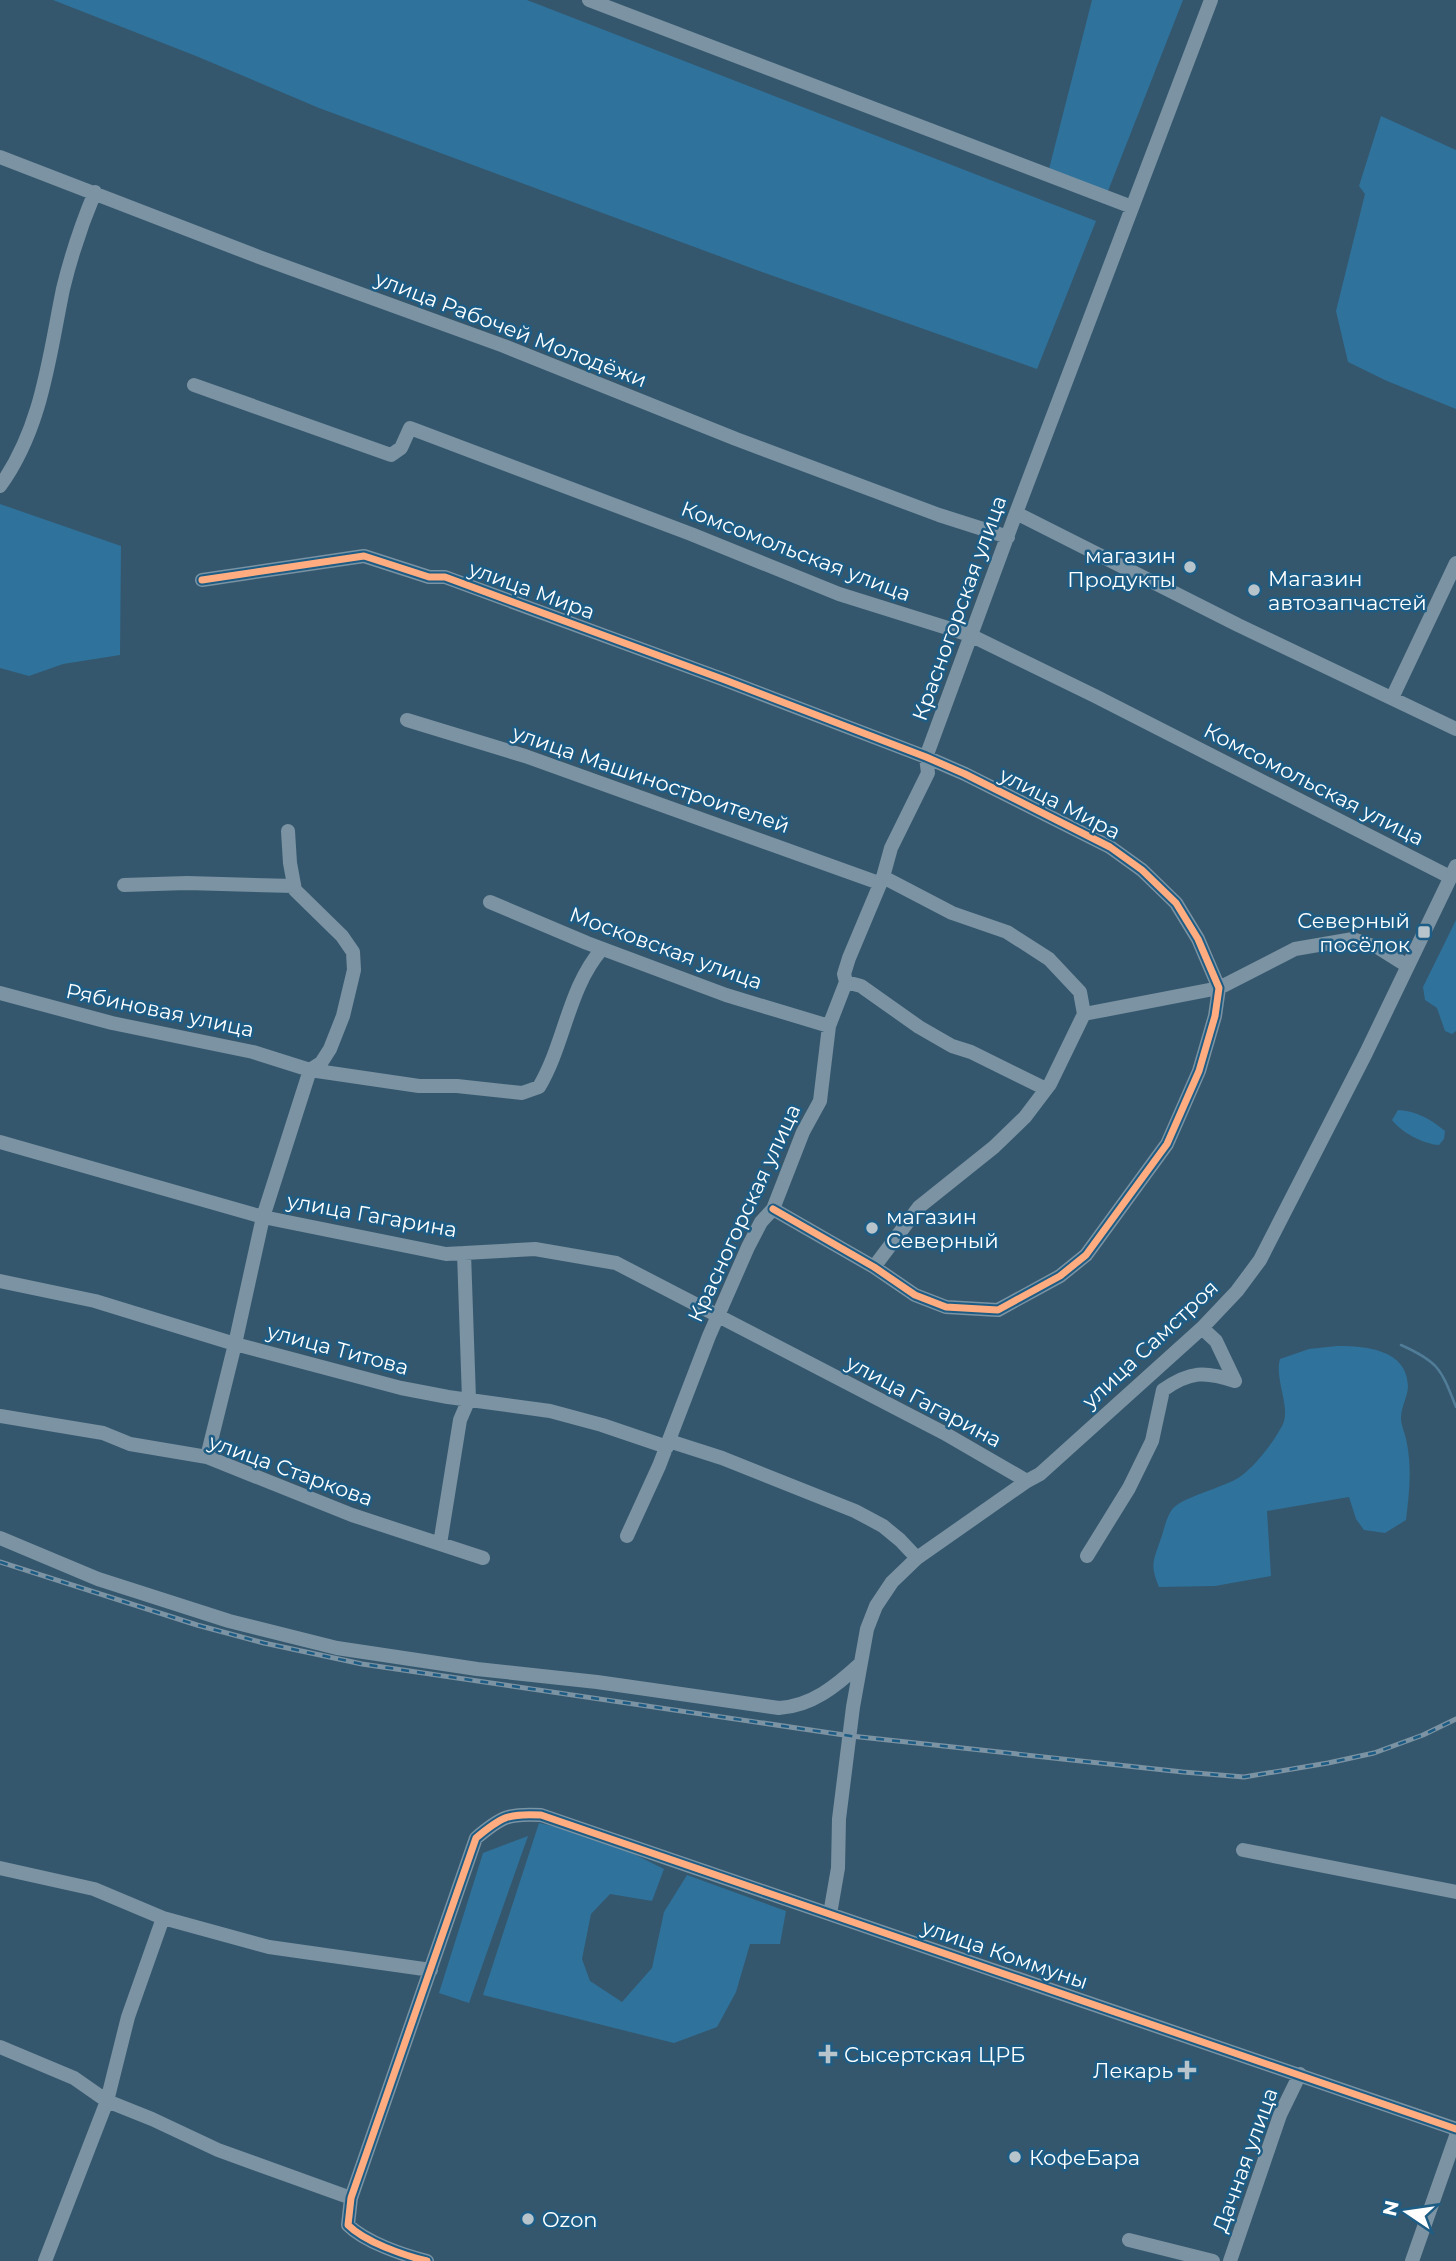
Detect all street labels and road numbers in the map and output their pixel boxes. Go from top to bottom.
street label: улица Рабочей Молодёжи [371,265,650,392]
street label: Красногорская улица [907,492,1011,724]
street label: Комсомольская улица [678,496,914,606]
street label: улица Мира [465,555,598,624]
street label: Комсомольская улица [1200,718,1428,850]
street label: улица Машиностроителей [508,719,793,838]
street label: улица Мира [994,761,1125,844]
street label: Московская улица [566,902,766,994]
street label: Рябиновая улица [64,978,256,1042]
street label: Красногорская улица [682,1100,806,1326]
street label: улица Гагарина [284,1188,459,1242]
street label: улица Самстроя [1076,1275,1223,1414]
street label: улица Титова [264,1318,411,1380]
street label: улица Гагарина [841,1349,1006,1452]
street label: улица Старкова [205,1428,376,1511]
street label: улица Коммуны [918,1914,1091,1994]
street label: Дачная улица [1207,2084,1283,2236]

